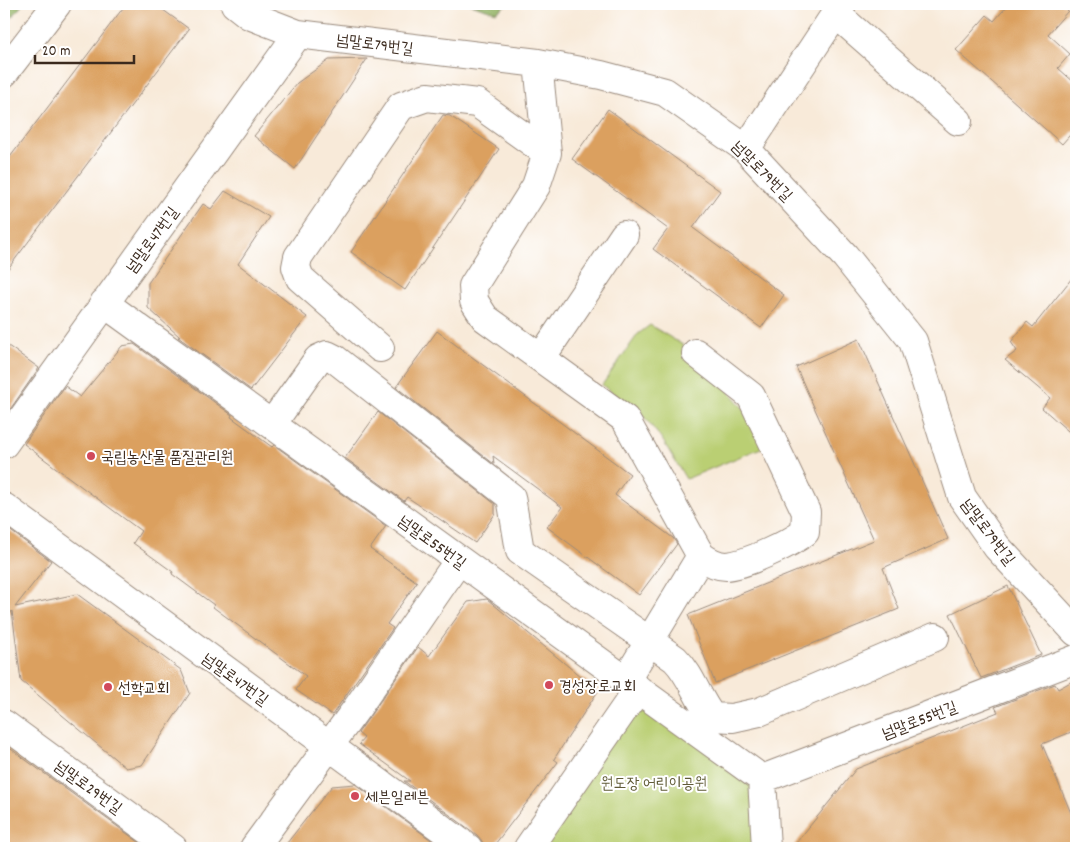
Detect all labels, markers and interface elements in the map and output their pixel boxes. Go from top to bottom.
street label: 넘말로79번길 [335,29,415,62]
scale bar [35,32,134,64]
text: 20 m [42,41,70,63]
street label: 넘말로79번길 [726,136,797,208]
street label: 넘말로47번길 [121,202,185,278]
place label: 국립농산물 품질관리원 [101,447,233,470]
marker: 국립농산물 품질관리원 [85,450,97,462]
street label: 넘말로79번길 [954,494,1020,571]
street label: 넘말로55번길 [393,510,470,576]
street label: 넘말로47번길 [197,648,273,712]
place label: 경성장로교회 [559,676,636,699]
place label: 선학교회 [118,678,170,701]
marker: 경성장로교회 [543,679,555,691]
marker: 선학교회 [102,681,114,693]
street label: 넘말로55번길 [879,696,961,746]
street label: 넘말로29번길 [49,756,126,821]
park label: 원도장 어린이공원 [601,773,707,796]
place label: 세븐일레븐 [365,787,429,810]
marker: 세븐일레븐 [349,790,361,802]

